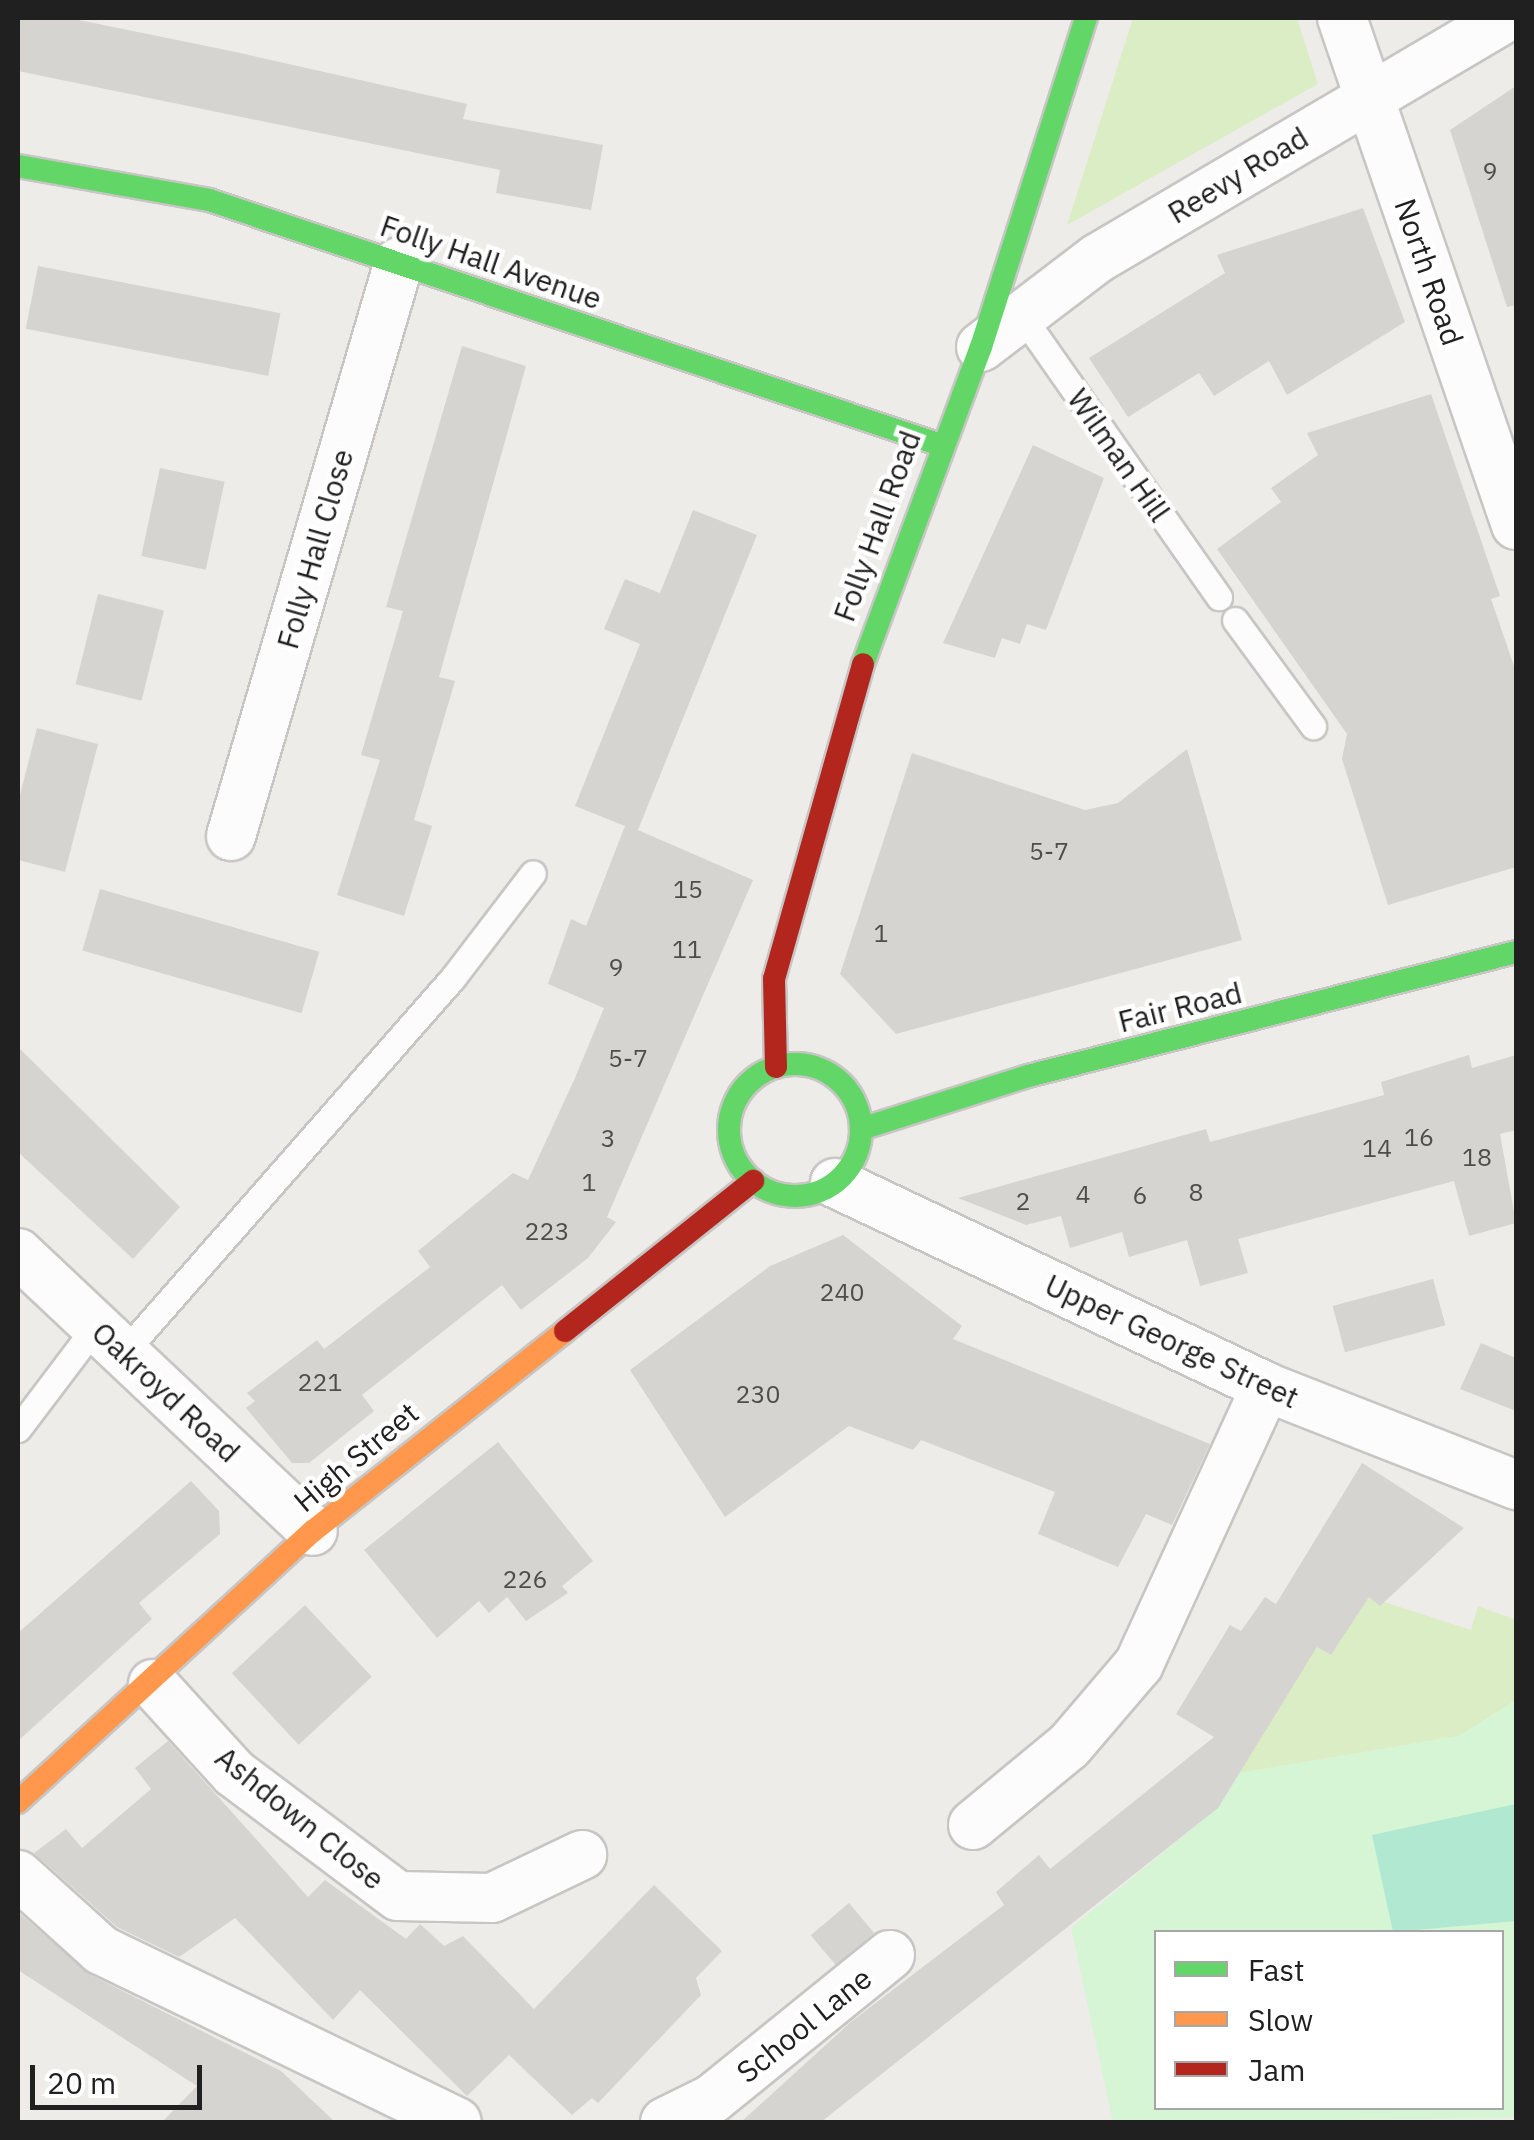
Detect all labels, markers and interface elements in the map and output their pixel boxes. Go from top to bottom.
street label: Reevy Road [1161,119,1315,231]
house number: 9 [1483,156,1497,186]
street label: North Road [1387,194,1471,350]
street label: Folly Hall Avenue [376,207,606,317]
street label: Wilman Hill [1060,382,1178,528]
street label: Folly Hall Road [826,426,928,626]
street label: Folly Hall Close [269,445,361,653]
house number: 5-7 [1029,836,1069,866]
house number: 15 [673,874,703,904]
house number: 1 [874,918,888,948]
house number: 11 [672,934,702,964]
house number: 9 [609,952,623,982]
street label: Fair Road [1114,974,1246,1040]
house number: 5-7 [608,1043,648,1073]
house number: 16 [1404,1122,1434,1152]
house number: 3 [601,1123,615,1153]
house number: 14 [1362,1133,1392,1163]
house number: 18 [1462,1142,1492,1172]
house number: 1 [582,1167,596,1197]
house number: 8 [1189,1177,1203,1207]
house number: 4 [1076,1179,1090,1209]
house number: 6 [1133,1180,1147,1210]
house number: 2 [1016,1186,1030,1216]
house number: 223 [525,1216,569,1246]
street label: Upper George Street [1039,1266,1305,1416]
house number: 240 [820,1277,864,1307]
street label: Oakroyd Road [85,1314,247,1470]
house number: 221 [298,1367,342,1397]
house number: 230 [736,1379,780,1409]
street label: High Street [287,1395,425,1519]
house number: 226 [503,1564,547,1594]
street label: Ashdown Close [208,1739,392,1897]
legend [1154,1930,1504,2110]
text: Fast [1248,1950,1305,1989]
street label: School Lane [729,1960,879,2090]
text: Slow [1248,2000,1313,2039]
scale bar [35,2045,208,2107]
text: Jam [1248,2050,1306,2089]
text: 20 m [47,2063,116,2102]

